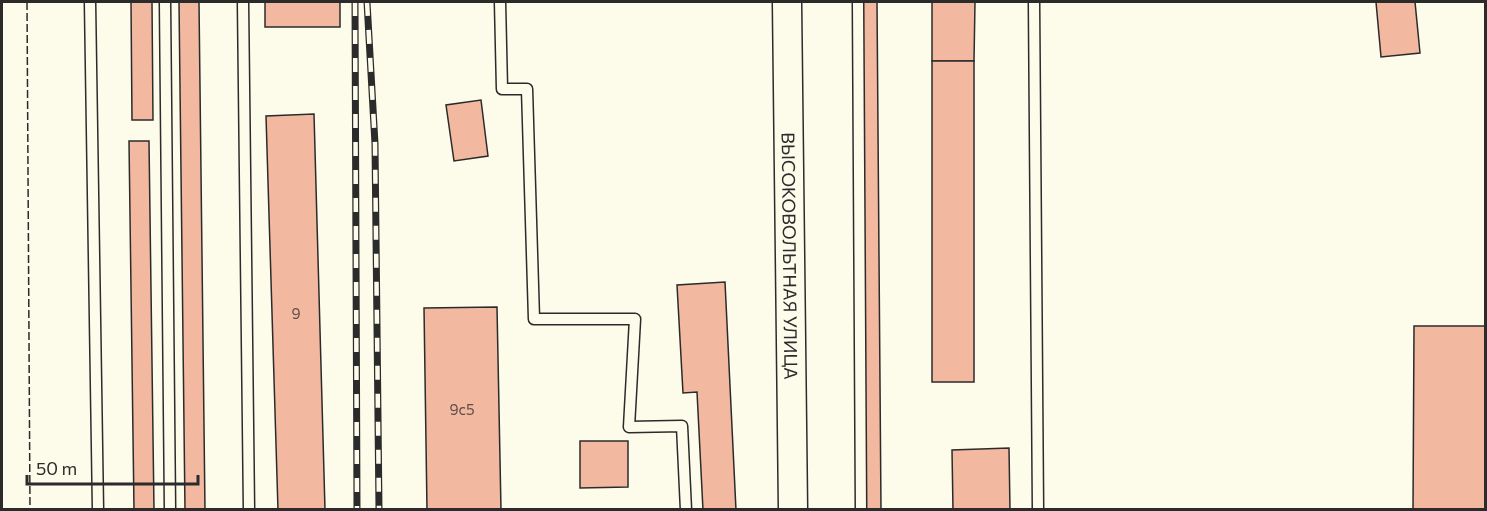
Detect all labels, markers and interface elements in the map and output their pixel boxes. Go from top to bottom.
street label: ВЫСОКОВОЛЬТНАЯ УЛИЦА [778,132,802,380]
house number: 9 [291,304,301,322]
house number: 9с5 [449,400,475,418]
scale bar [27,448,198,486]
text: 50 m [36,457,77,479]

